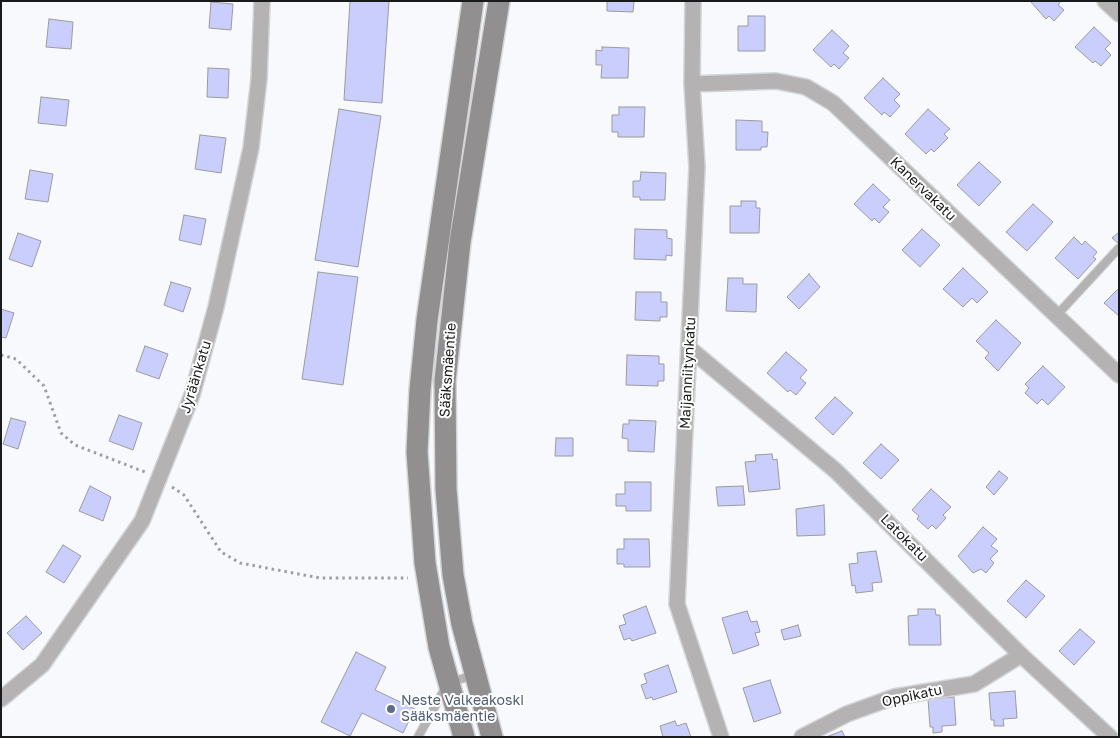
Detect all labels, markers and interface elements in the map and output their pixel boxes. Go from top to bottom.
street label: Kanervakatu [887,153,959,225]
street label: Maijanniitynkatu [677,317,699,429]
street label: Sääksmäentie [436,322,460,418]
street label: Jyräänkatu [177,339,215,415]
street label: Latokatu [877,511,931,565]
street label: Oppikatu [880,681,944,711]
place label: Neste Valkeakoski Sääksmäentie [401,693,524,726]
marker: Neste Valkeakoski Sääksmäentie [385,703,397,715]

